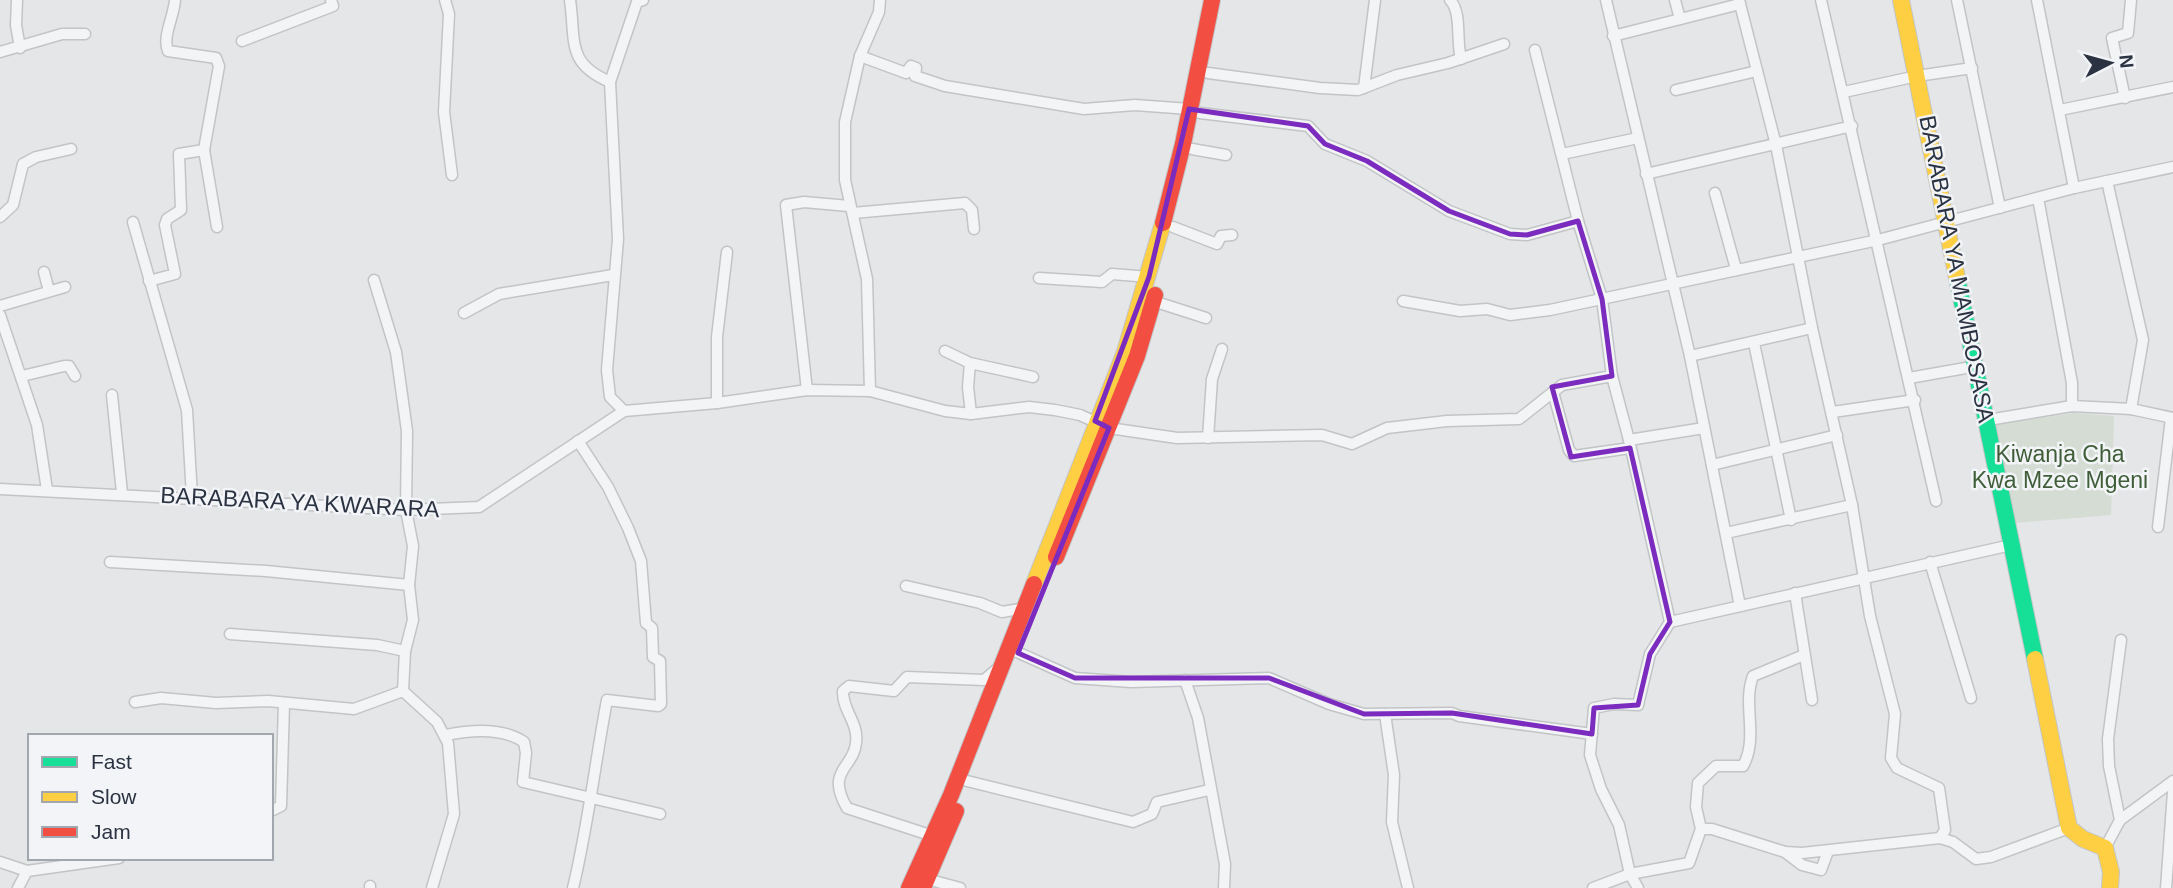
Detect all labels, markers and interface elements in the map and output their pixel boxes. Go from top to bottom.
north arrow [2075,28,2145,98]
text: N [2115,53,2138,69]
street label: BARABARA YA MAMBOSASA [1914,113,2000,425]
park label: Kiwanja Cha Kwa Mzee Mgeni [1972,441,2148,493]
street label: BARABARA YA KWARARA [160,482,441,522]
legend [28,734,273,860]
text: Fast [91,750,132,773]
text: Slow [91,785,137,808]
text: Jam [91,820,131,843]

